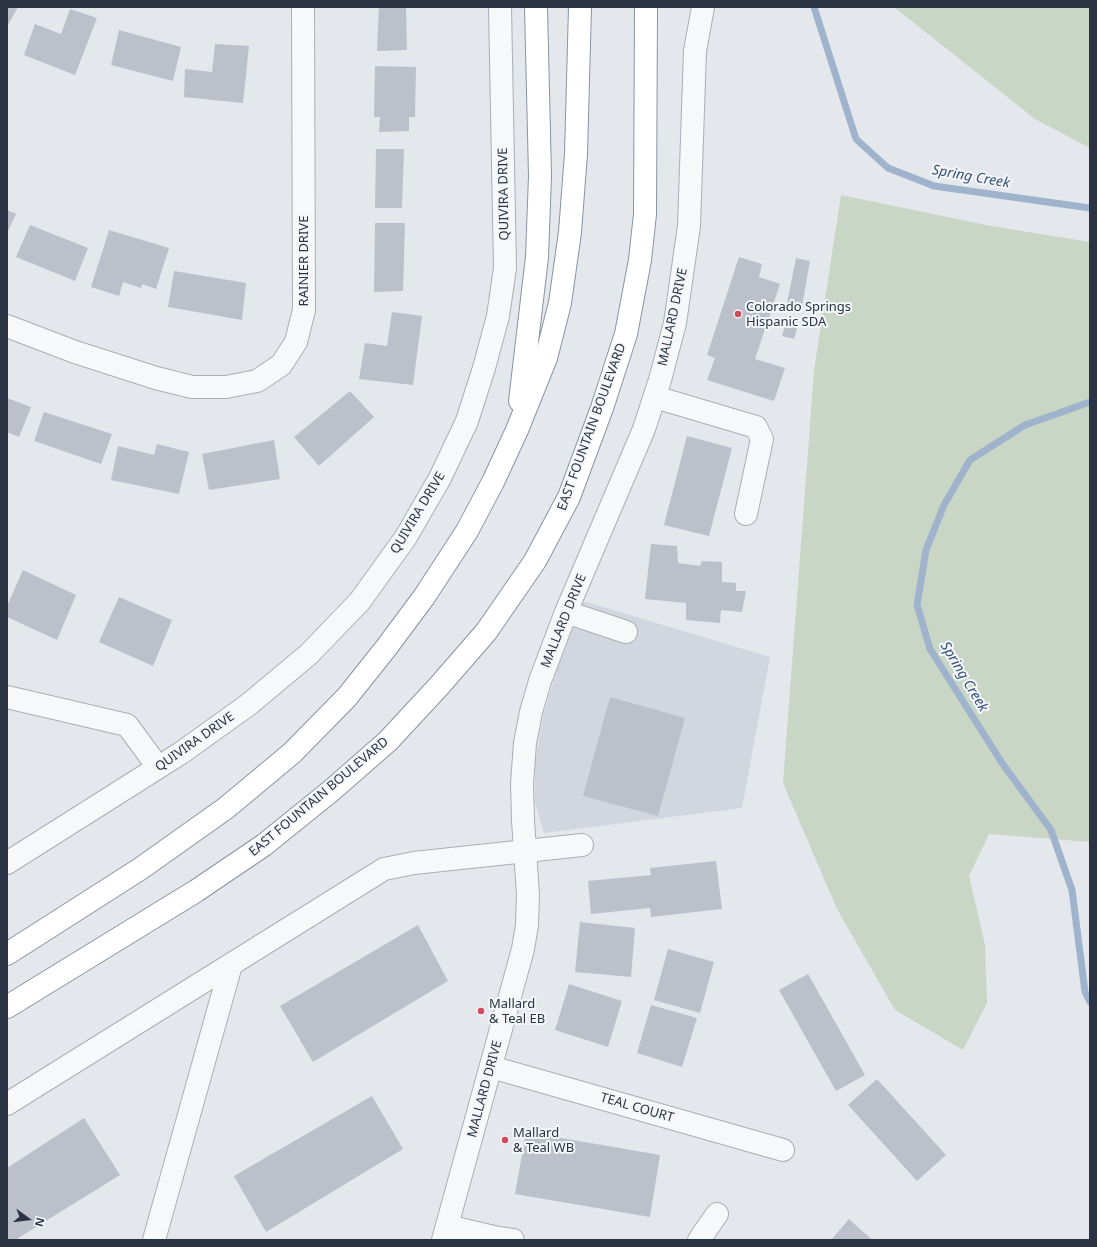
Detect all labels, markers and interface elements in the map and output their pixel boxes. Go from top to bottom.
street label: QUIVIRA DRIVE [495,147,513,241]
water label: Spring Creek [931,162,1011,192]
street label: RAINIER DRIVE [296,216,312,306]
street label: MALLARD DRIVE [655,266,691,368]
place label: Colorado Springs Hispanic SDA [746,299,851,330]
marker: Colorado Springs Hispanic SDA [733,309,743,319]
street label: EAST FOUNTAIN BOULEVARD [554,341,630,513]
street label: QUIVIRA DRIVE [387,469,449,557]
street label: MALLARD DRIVE [538,572,590,670]
water label: Spring Creek [937,639,991,715]
street label: QUIVIRA DRIVE [152,709,238,775]
street label: EAST FOUNTAIN BOULEVARD [246,734,392,860]
place label: Mallard & Teal EB [489,996,545,1027]
marker: Mallard & Teal EB [476,1006,486,1016]
street label: MALLARD DRIVE [465,1039,505,1139]
street label: TEAL COURT [598,1090,676,1126]
place label: Mallard & Teal WB [513,1125,574,1156]
marker: Mallard & Teal WB [500,1135,510,1145]
north arrow [8,1199,48,1239]
text: N [32,1216,48,1228]

